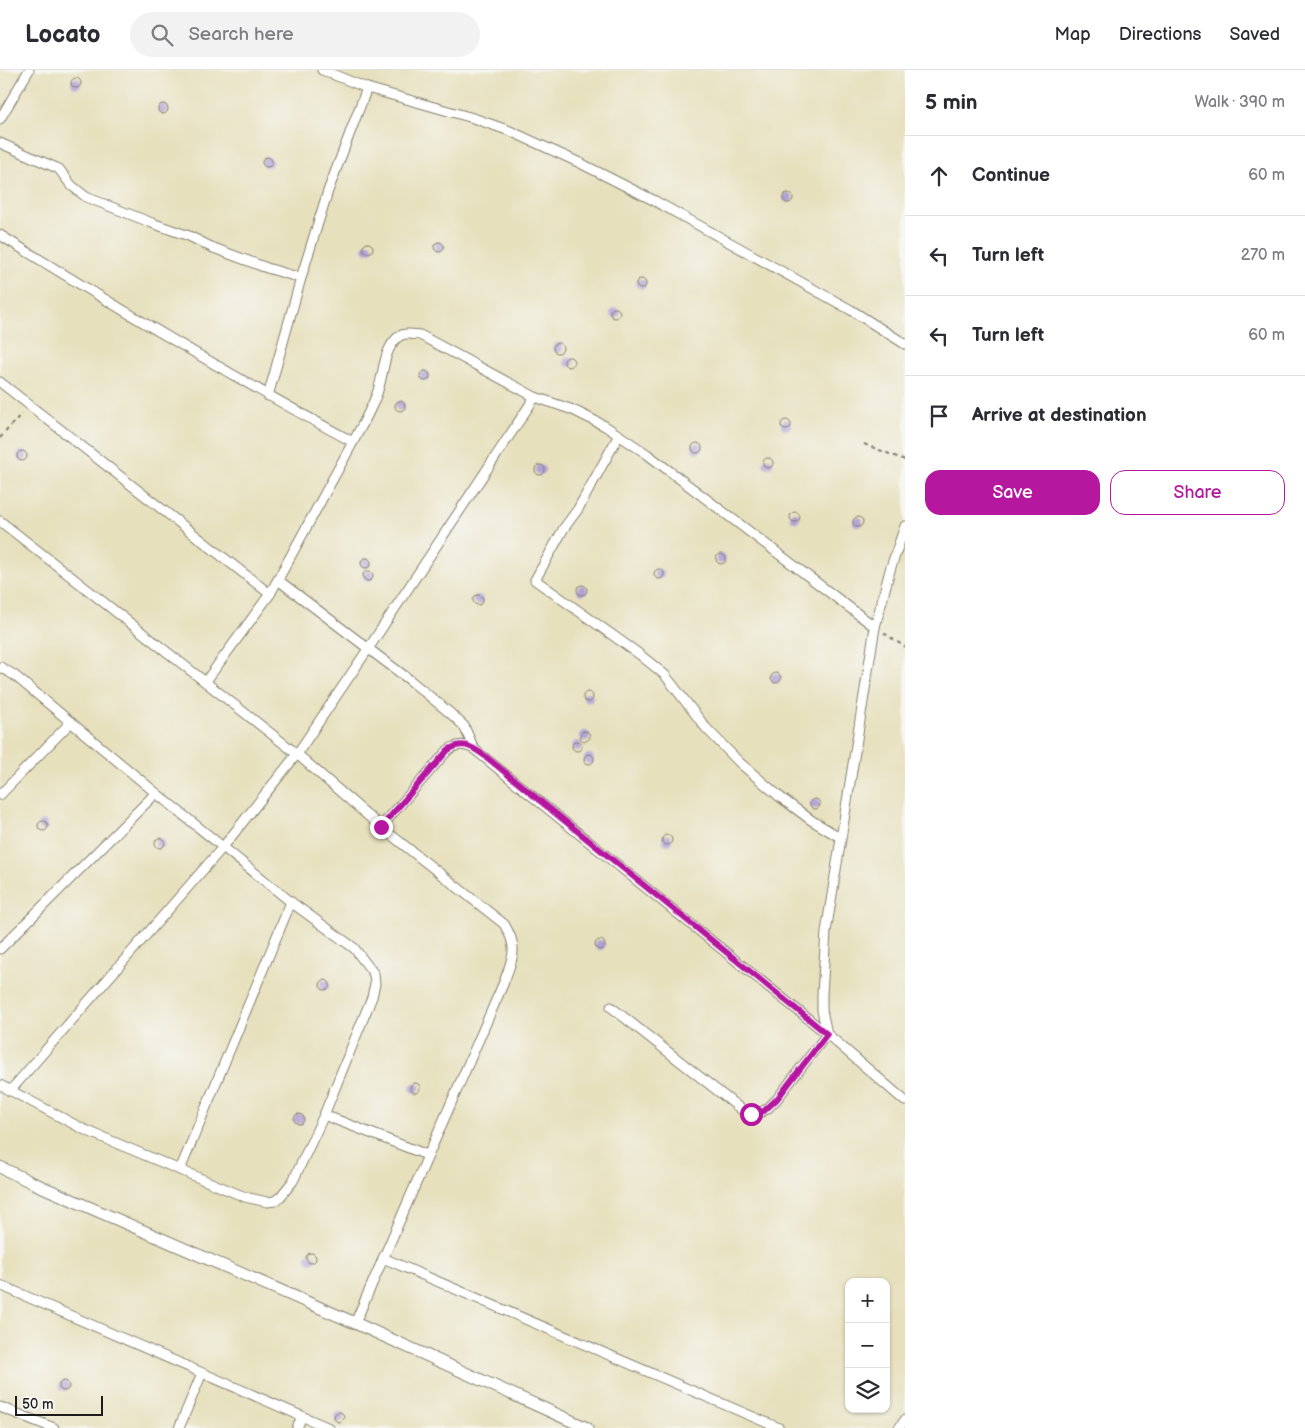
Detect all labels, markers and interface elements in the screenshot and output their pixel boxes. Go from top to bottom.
search box [130,12,480,57]
text: Locato [25,20,100,49]
icon: search [148,21,176,49]
text: Search here [188,23,294,46]
text: Map [1055,24,1091,45]
text: Directions [1119,24,1201,45]
text: Saved [1229,24,1280,45]
text: 5 min [925,90,978,115]
text: Walk · 390 m [1194,93,1285,112]
icon: ahead [925,162,953,190]
text: Continue [972,164,1050,187]
text: 60 m [1248,166,1285,185]
icon: left [925,242,953,270]
text: Turn left [972,244,1044,267]
text: 270 m [1241,246,1285,265]
icon: left [925,322,953,350]
text: Turn left [972,324,1044,347]
text: 60 m [1248,326,1285,345]
icon: arrive [925,402,953,430]
text: Arrive at destination [972,404,1147,427]
button: Save [925,470,1100,515]
button: Share [1110,470,1285,515]
route end [370,816,393,839]
route start [740,1103,763,1126]
map controls [845,1278,890,1413]
button: + [845,1278,890,1323]
button: − [845,1323,890,1368]
button: layers [845,1368,890,1413]
scale bar [15,1393,102,1416]
text: 50 m [22,1396,54,1413]

